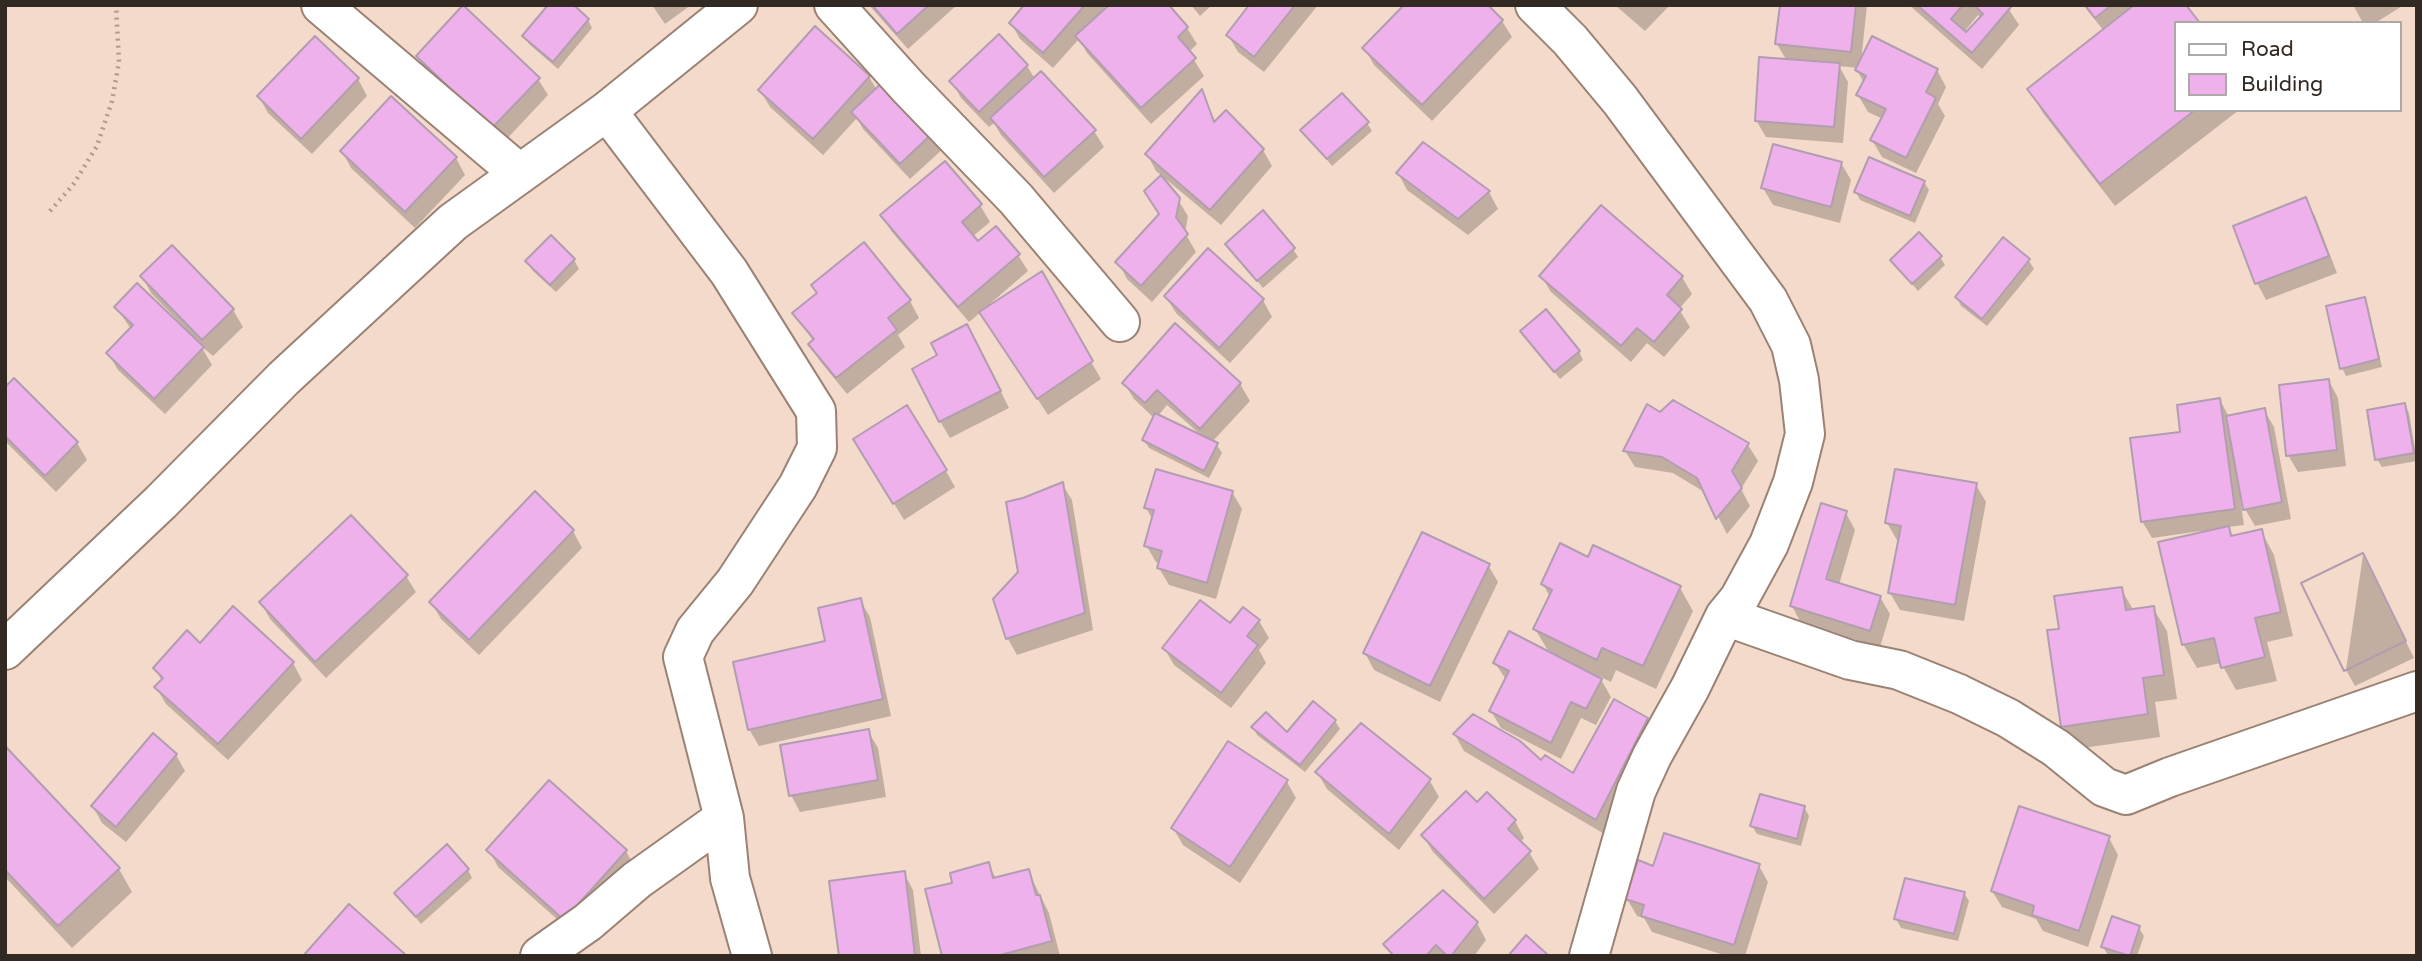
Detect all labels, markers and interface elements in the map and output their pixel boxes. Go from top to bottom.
legend [2174,21,2401,112]
text: Road [2241,37,2294,62]
text: Building [2241,72,2323,97]

